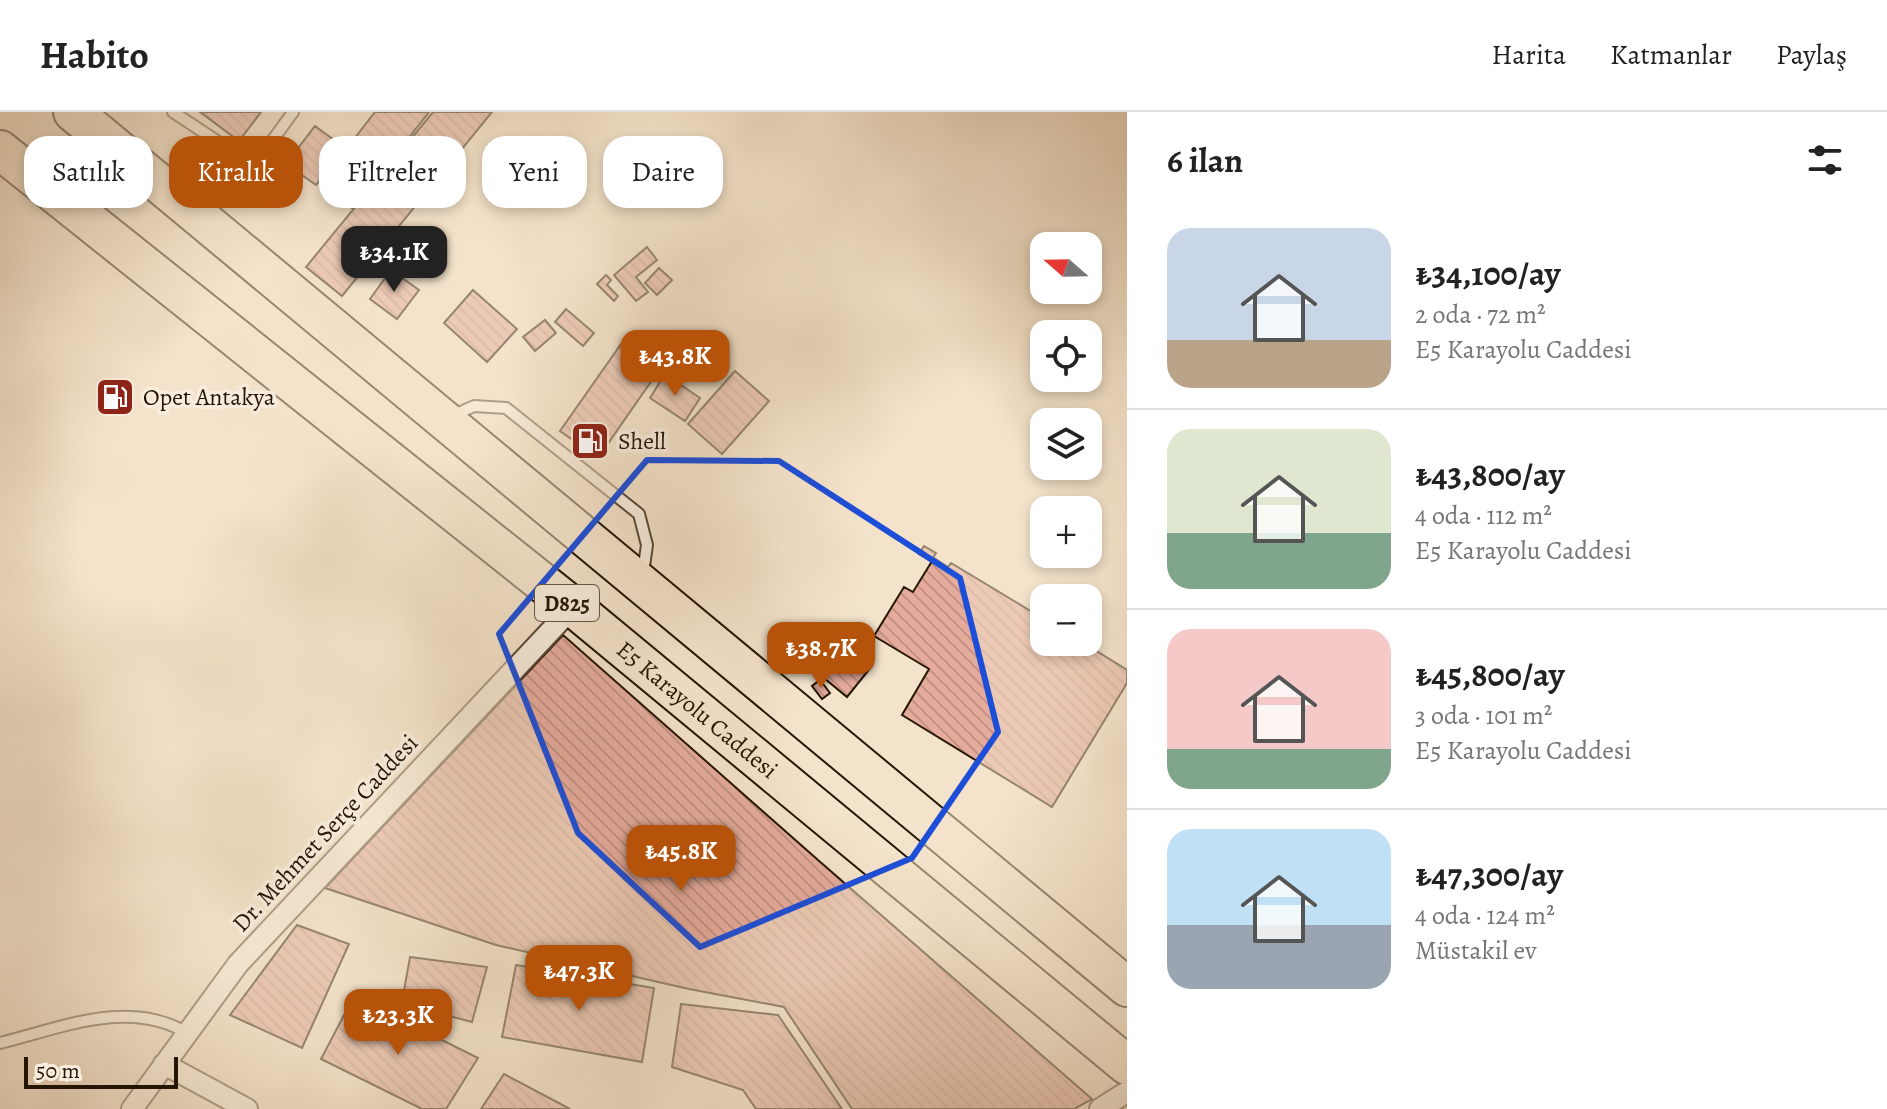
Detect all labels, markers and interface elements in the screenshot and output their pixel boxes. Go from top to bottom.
text: Habito [40,29,149,81]
text: Harita [1492,36,1566,74]
text: Katmanlar [1610,36,1732,74]
text: Paylaş [1776,36,1847,74]
chip: Satılık [24,136,153,208]
chip: Kiralık [169,136,303,208]
chip: Filtreler [319,136,466,208]
chip: Yeni [482,136,587,208]
chip: Daire [603,136,723,208]
text: 6 ilan [1167,137,1243,184]
icon: filters [1803,138,1847,182]
pin: ₺34.1K [329,226,459,294]
north arrow [1030,232,1102,304]
map controls [1030,232,1102,656]
text: ₺34.1K [359,234,429,269]
text: ₺34,100/ay [1415,250,1561,297]
icon: home [1231,260,1327,356]
text: 2 oda · 72 m² [1415,297,1546,332]
button: locate [1030,320,1102,392]
pin: ₺43.8K [610,330,740,398]
text: E5 Karayolu Caddesi [1415,332,1632,367]
text: ₺43.8K [639,338,711,373]
fuel station icon: Opet Antakya [94,376,136,418]
place label: Opet Antakya [143,381,276,413]
button: layers [1030,408,1102,480]
fuel station icon: Shell [569,420,611,462]
place label: Shell [618,425,666,457]
text: ₺43,800/ay [1415,451,1565,498]
icon: home [1231,461,1327,557]
button: + [1030,496,1102,568]
text: 4 oda · 112 m² [1415,498,1552,533]
text: E5 Karayolu Caddesi [1415,533,1632,568]
button: − [1030,584,1102,656]
road number: D825 [535,585,599,621]
pin: ₺38.7K [756,622,886,690]
text: ₺38.7K [785,630,857,665]
street label: E5 Karayolu Caddesi [610,634,784,786]
text: ₺45,800/ay [1415,651,1565,698]
icon: home [1231,661,1327,757]
text: 3 oda · 101 m² [1415,698,1552,733]
street label: Dr. Mehmet Serçe Caddesi [225,727,425,939]
text: E5 Karayolu Caddesi [1415,733,1632,768]
pin: ₺45.8K [616,825,746,893]
text: ₺45.8K [645,833,717,868]
text: ₺47,300/ay [1415,851,1563,898]
icon: home [1231,861,1327,957]
text: 4 oda · 124 m² [1415,898,1555,933]
text: Müstakil ev [1415,933,1537,968]
pin: ₺47.3K [514,945,644,1013]
text: ₺47.3K [543,953,615,988]
pin: ₺23.3K [333,989,463,1057]
text: ₺23.3K [362,997,434,1032]
scale bar [24,1053,178,1089]
text: 50 m [36,1056,80,1086]

